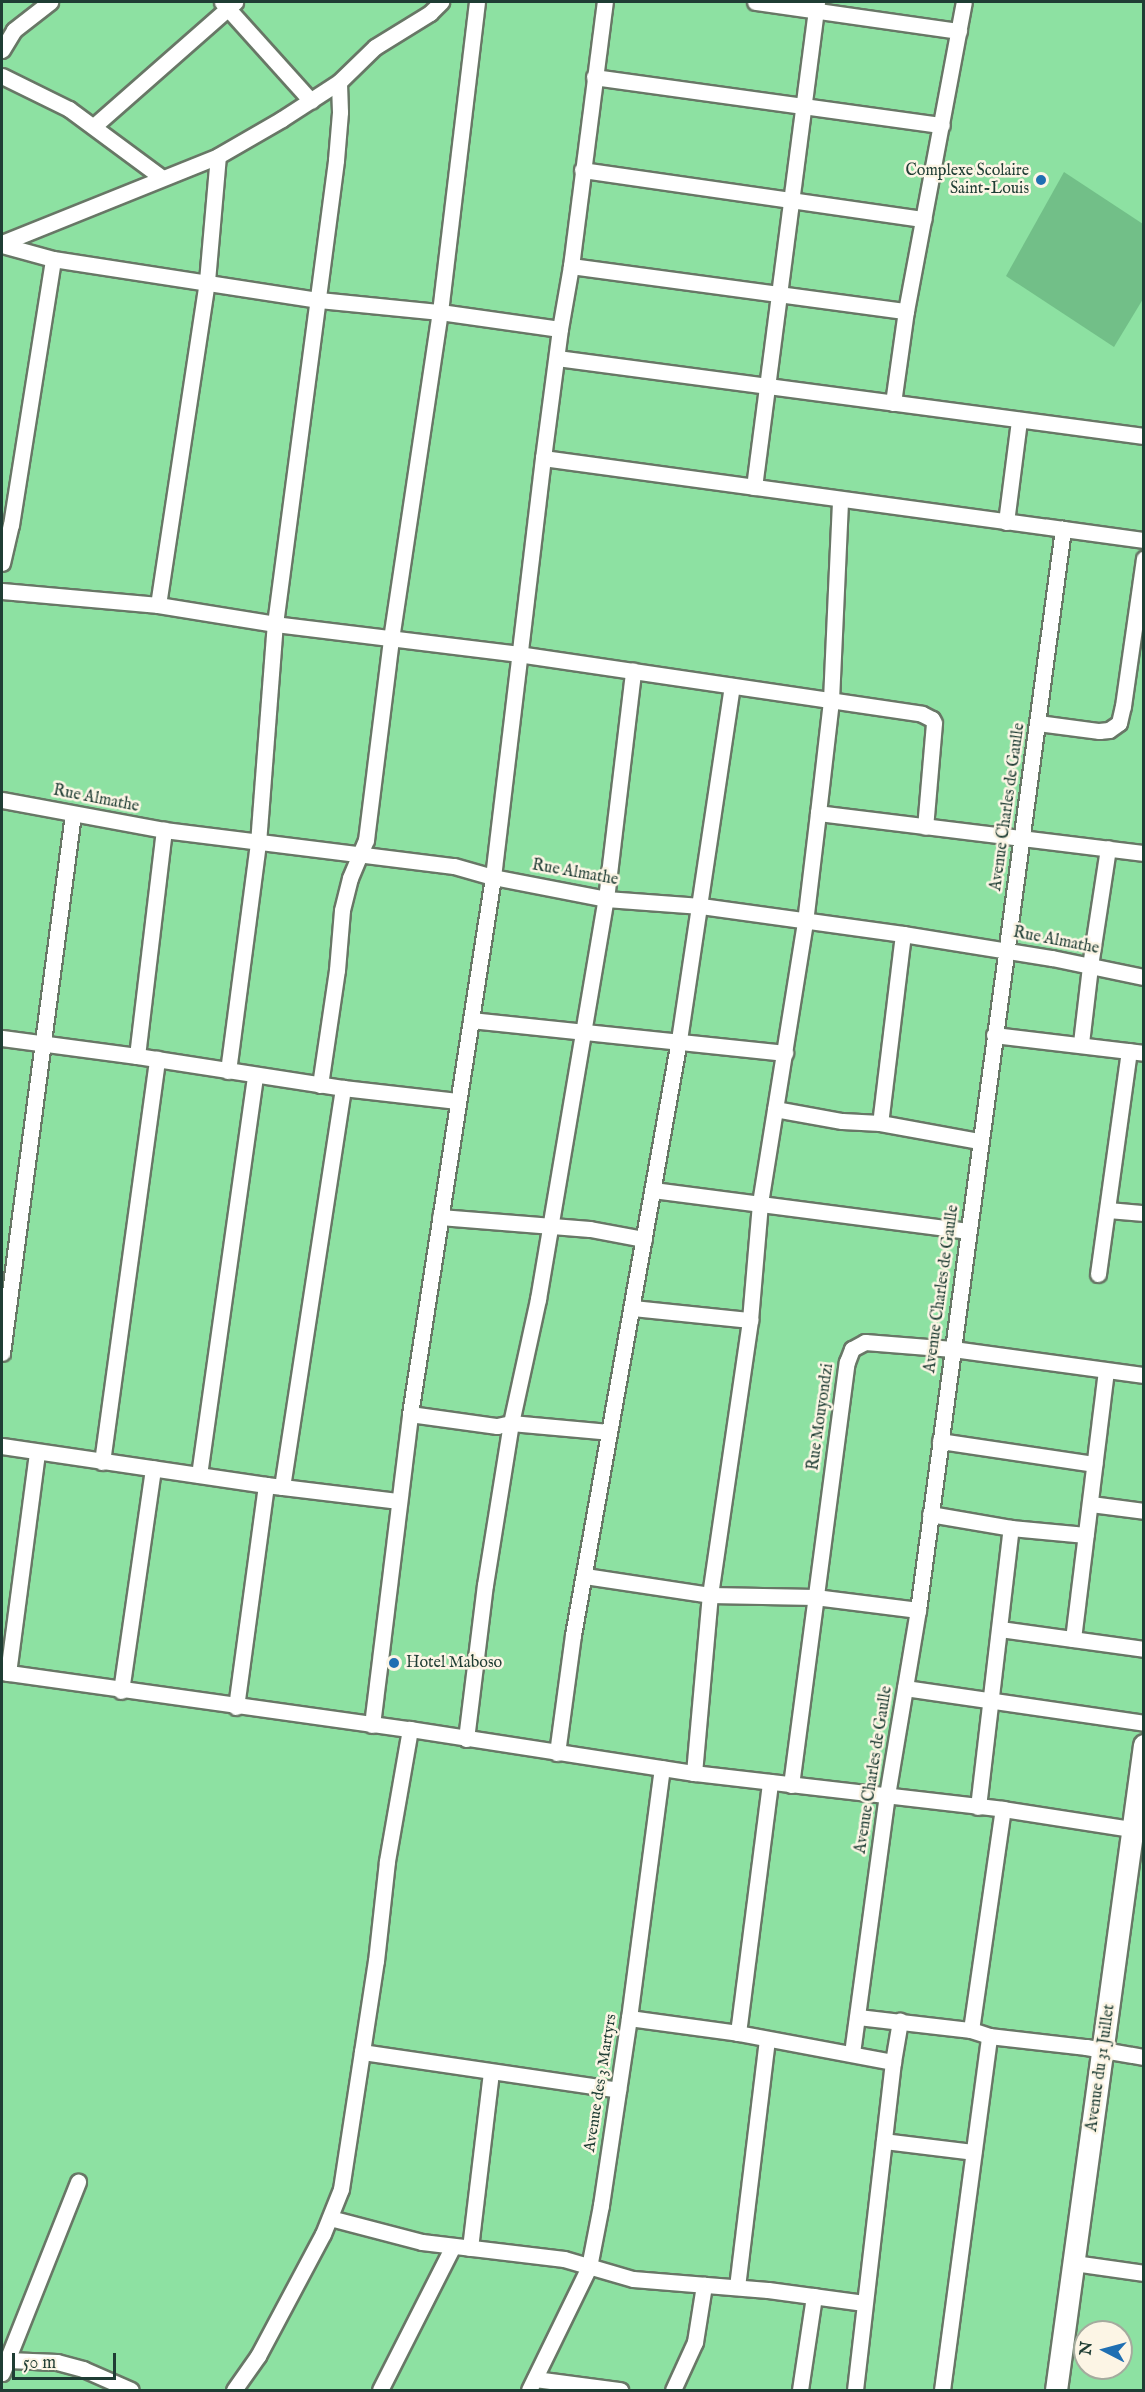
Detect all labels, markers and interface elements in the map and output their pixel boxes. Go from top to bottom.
place label: Complexe Scolaire Saint-Louis [905,161,1029,199]
marker: Complexe Scolaire Saint-Louis [1034,173,1048,187]
street label: Avenue Charles de Gaulle [987,722,1029,892]
street label: Rue Almathe [51,781,141,817]
street label: Rue Almathe [530,856,620,890]
street label: Rue Almathe [1011,923,1101,959]
street label: Avenue Charles de Gaulle [921,1204,963,1374]
street label: Rue Mouyondzi [804,1362,838,1472]
place label: Hotel Maboso [406,1653,502,1673]
marker: Hotel Maboso [387,1656,401,1670]
street label: Avenue Charles de Gaulle [851,1685,897,1855]
street label: Avenue du 31 Juillet [1083,2003,1119,2133]
street label: Avenue des 3 Martyrs [581,2013,621,2153]
north arrow [1073,2320,1133,2380]
text: N [1076,2340,1098,2356]
scale bar [15,2341,118,2379]
text: 50 m [23,2352,56,2375]

